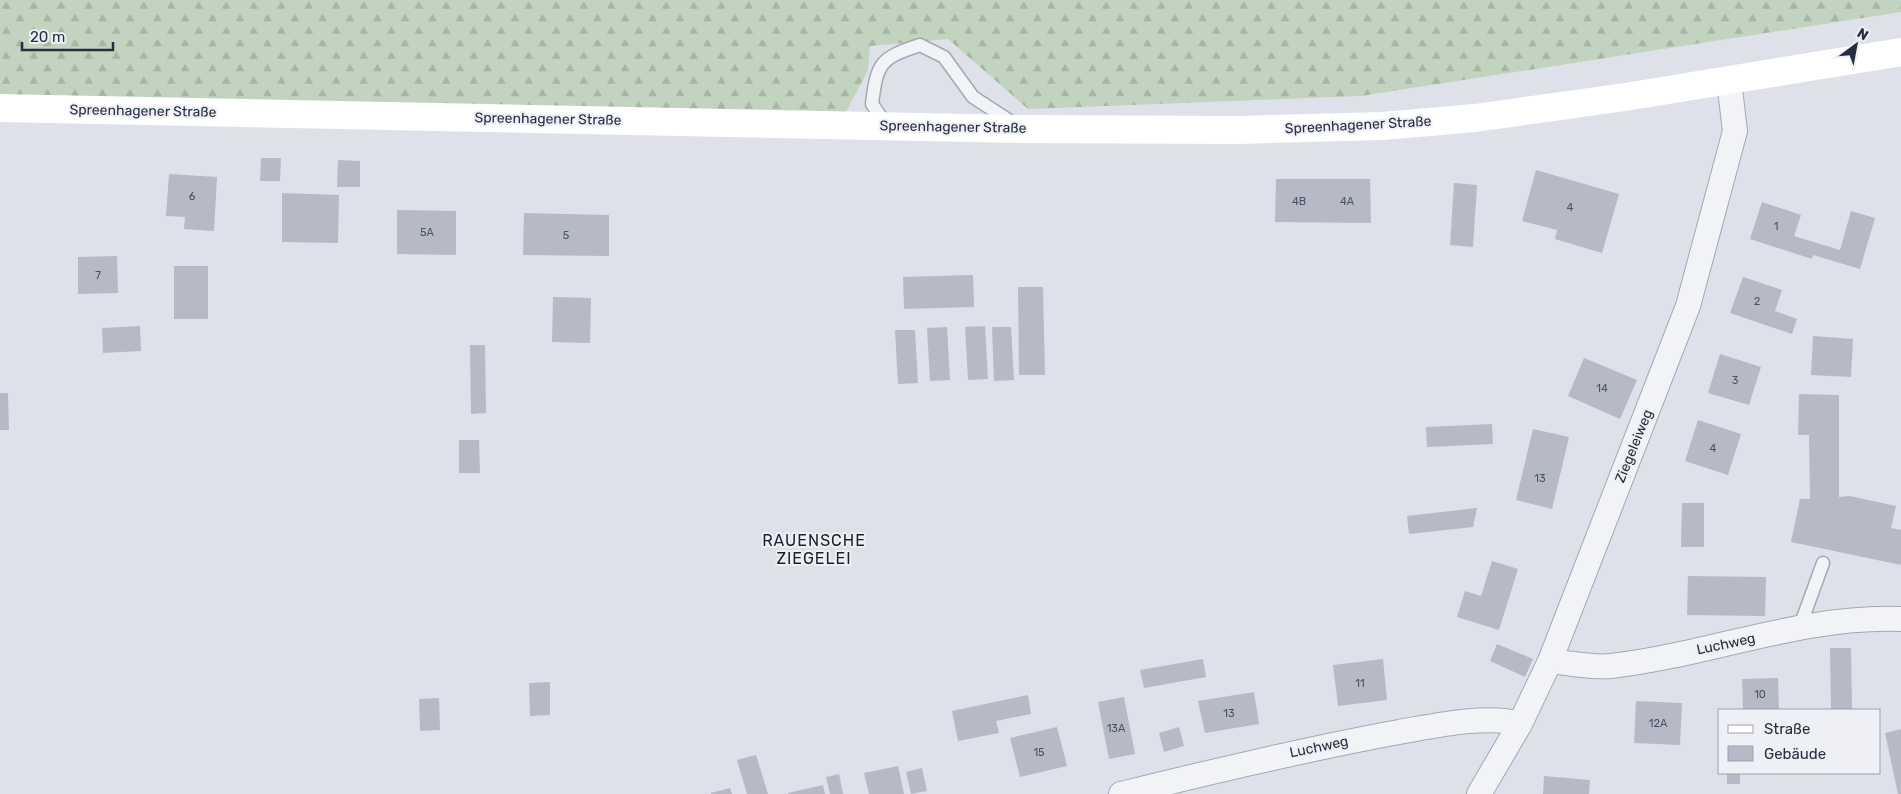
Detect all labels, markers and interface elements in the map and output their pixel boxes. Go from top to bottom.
scale bar [22,20,114,52]
north arrow [1831,20,1881,70]
text: N [1854,25,1871,44]
text: 20 m [30,28,65,46]
street label: Spreenhagener Straße [69,101,217,121]
street label: Spreenhagener Straße [474,109,622,129]
street label: Spreenhagener Straße [1284,113,1432,137]
street label: Spreenhagener Straße [879,117,1027,137]
house number: 6 [189,190,196,203]
house number: 4B [1292,195,1306,208]
house number: 4A [1340,195,1355,208]
house number: 4 [1567,201,1574,214]
house number: 1 [1774,220,1778,233]
house number: 5A [420,226,435,239]
house number: 5 [563,229,570,242]
house number: 7 [95,269,101,282]
house number: 2 [1754,295,1760,308]
house number: 3 [1732,374,1739,387]
house number: 14 [1596,382,1608,395]
street label: Ziegeleiweg [1612,407,1656,485]
house number: 4 [1710,442,1717,455]
house number: 13 [1534,472,1546,485]
district label: RAUENSCHE ZIEGELEI [762,531,866,568]
street label: Luchweg [1695,630,1757,658]
house number: 11 [1355,677,1365,690]
house number: 10 [1754,688,1766,701]
house number: 13 [1223,707,1235,720]
legend [1718,709,1881,774]
house number: 12A [1649,717,1668,730]
text: Straße [1764,720,1810,738]
house number: 13A [1107,722,1126,735]
street label: Luchweg [1288,733,1350,761]
text: Gebäude [1764,745,1826,763]
house number: 15 [1033,746,1045,759]

